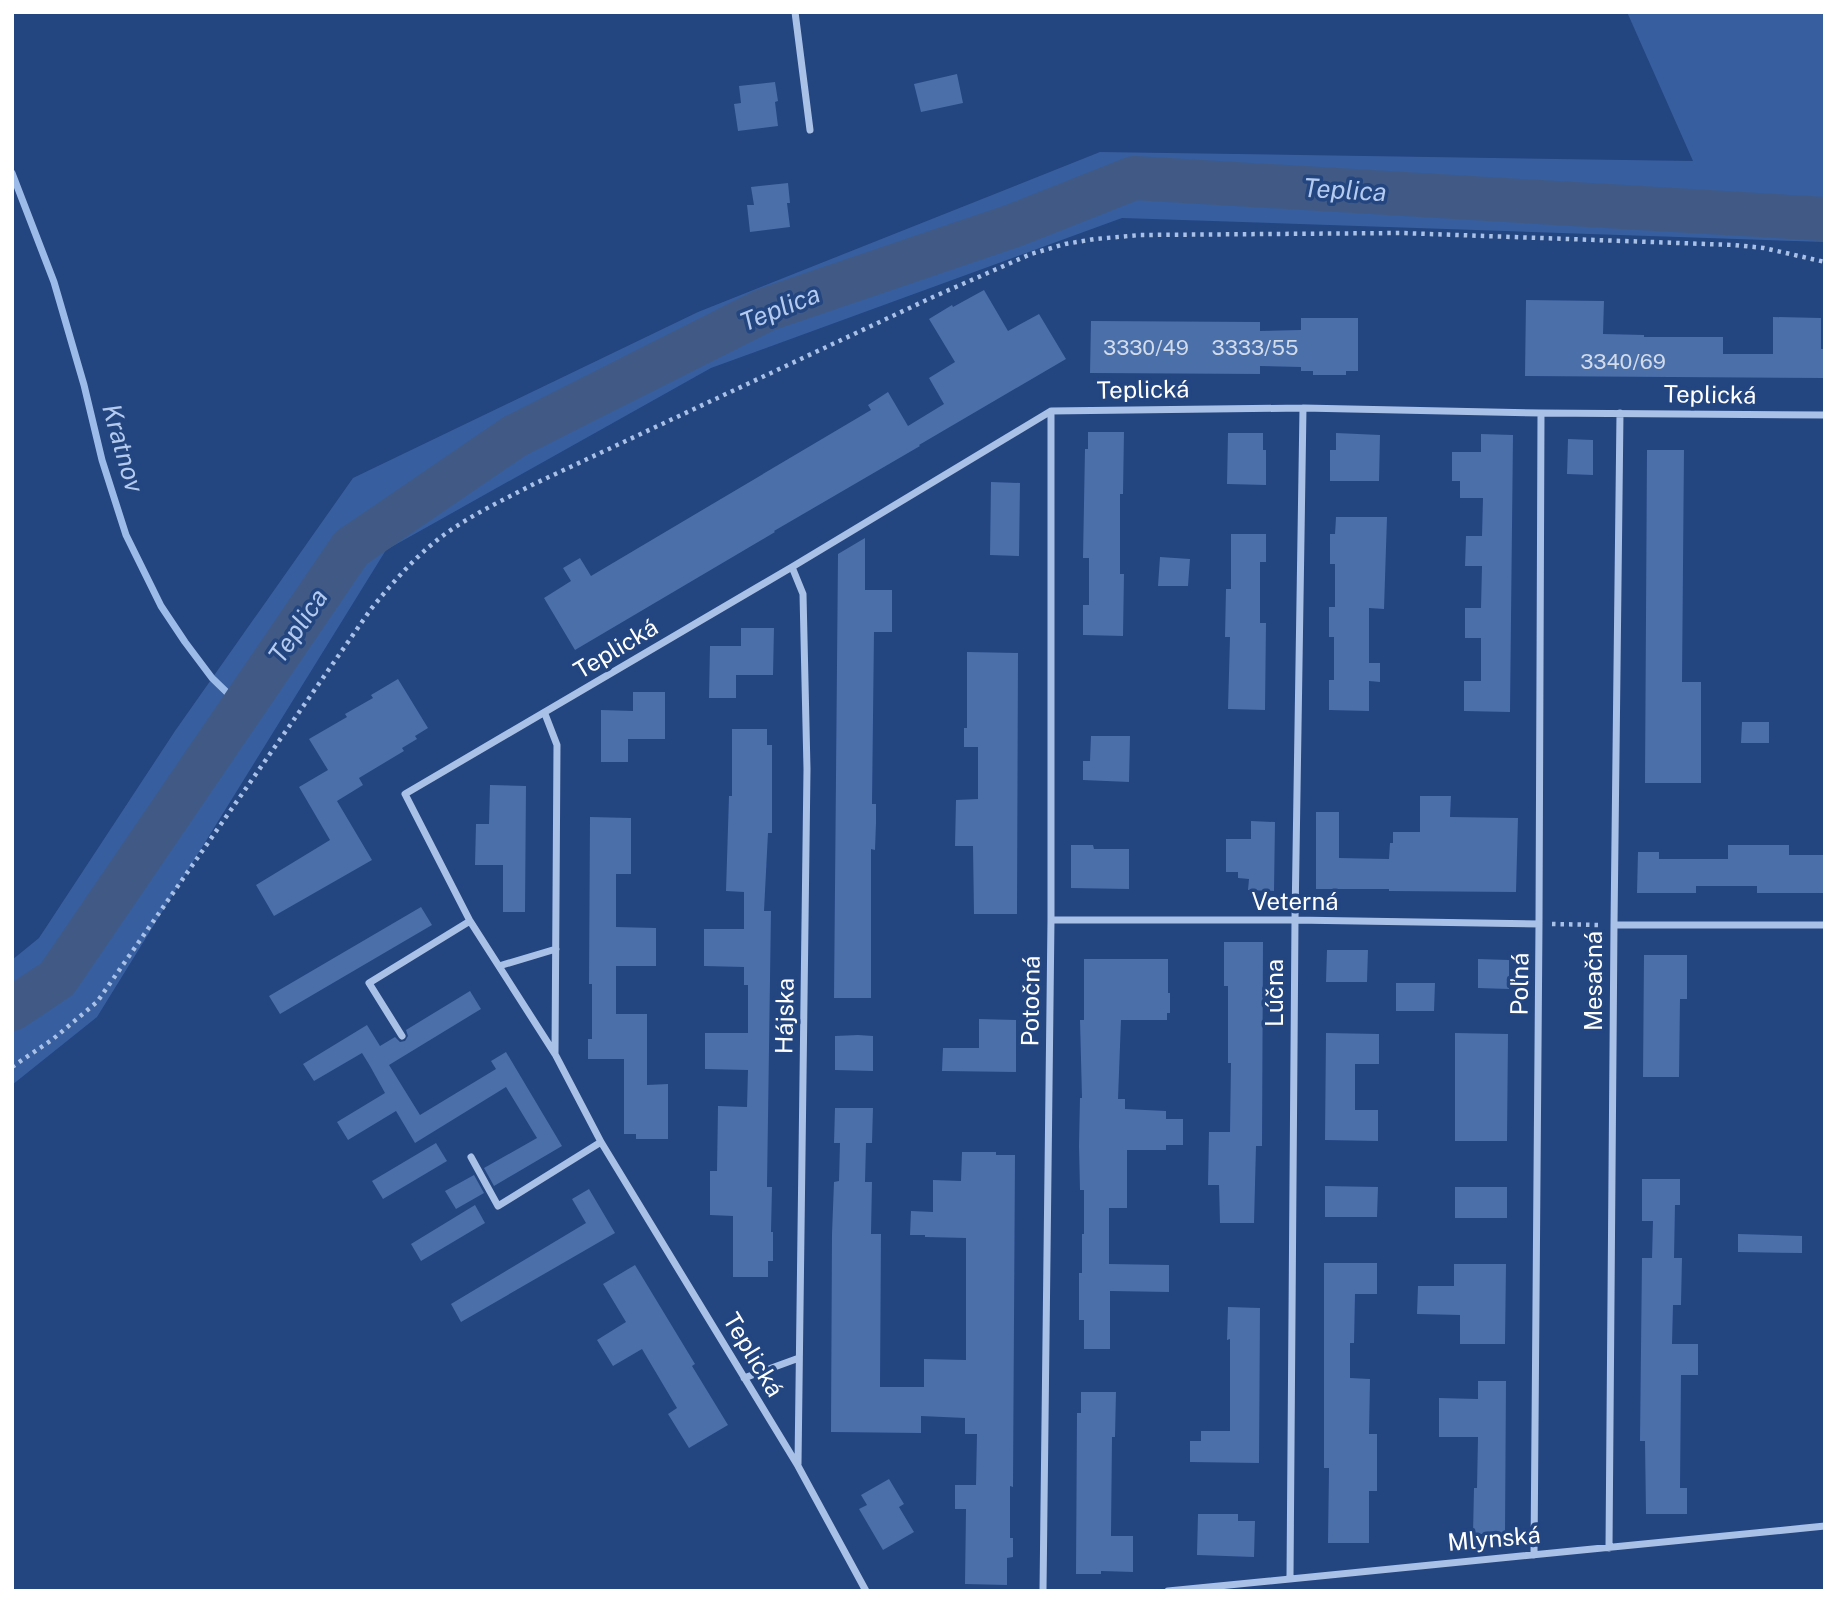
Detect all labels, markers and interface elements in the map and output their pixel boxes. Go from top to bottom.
water label: Teplica [1303,172,1387,207]
water label: Teplica [735,278,824,338]
house number: 3330/49 [1103,335,1189,360]
house number: 3333/55 [1212,335,1298,360]
house number: 3340/69 [1580,349,1666,374]
street label: Teplická [1096,374,1190,404]
street label: Teplická [1663,379,1757,409]
water label: Kratnov [96,400,151,496]
water label: Teplica [261,583,334,669]
street label: Teplická [568,612,663,684]
street label: Veterná [1251,887,1339,915]
street label: Mesačná [1579,931,1607,1031]
street label: Poľná [1504,952,1534,1016]
street label: Potočná [1015,955,1045,1047]
street label: Lúčna [1260,959,1288,1027]
street label: Hájska [769,978,799,1054]
street label: Teplická [718,1307,790,1402]
street label: Mlynská [1446,1520,1542,1556]

